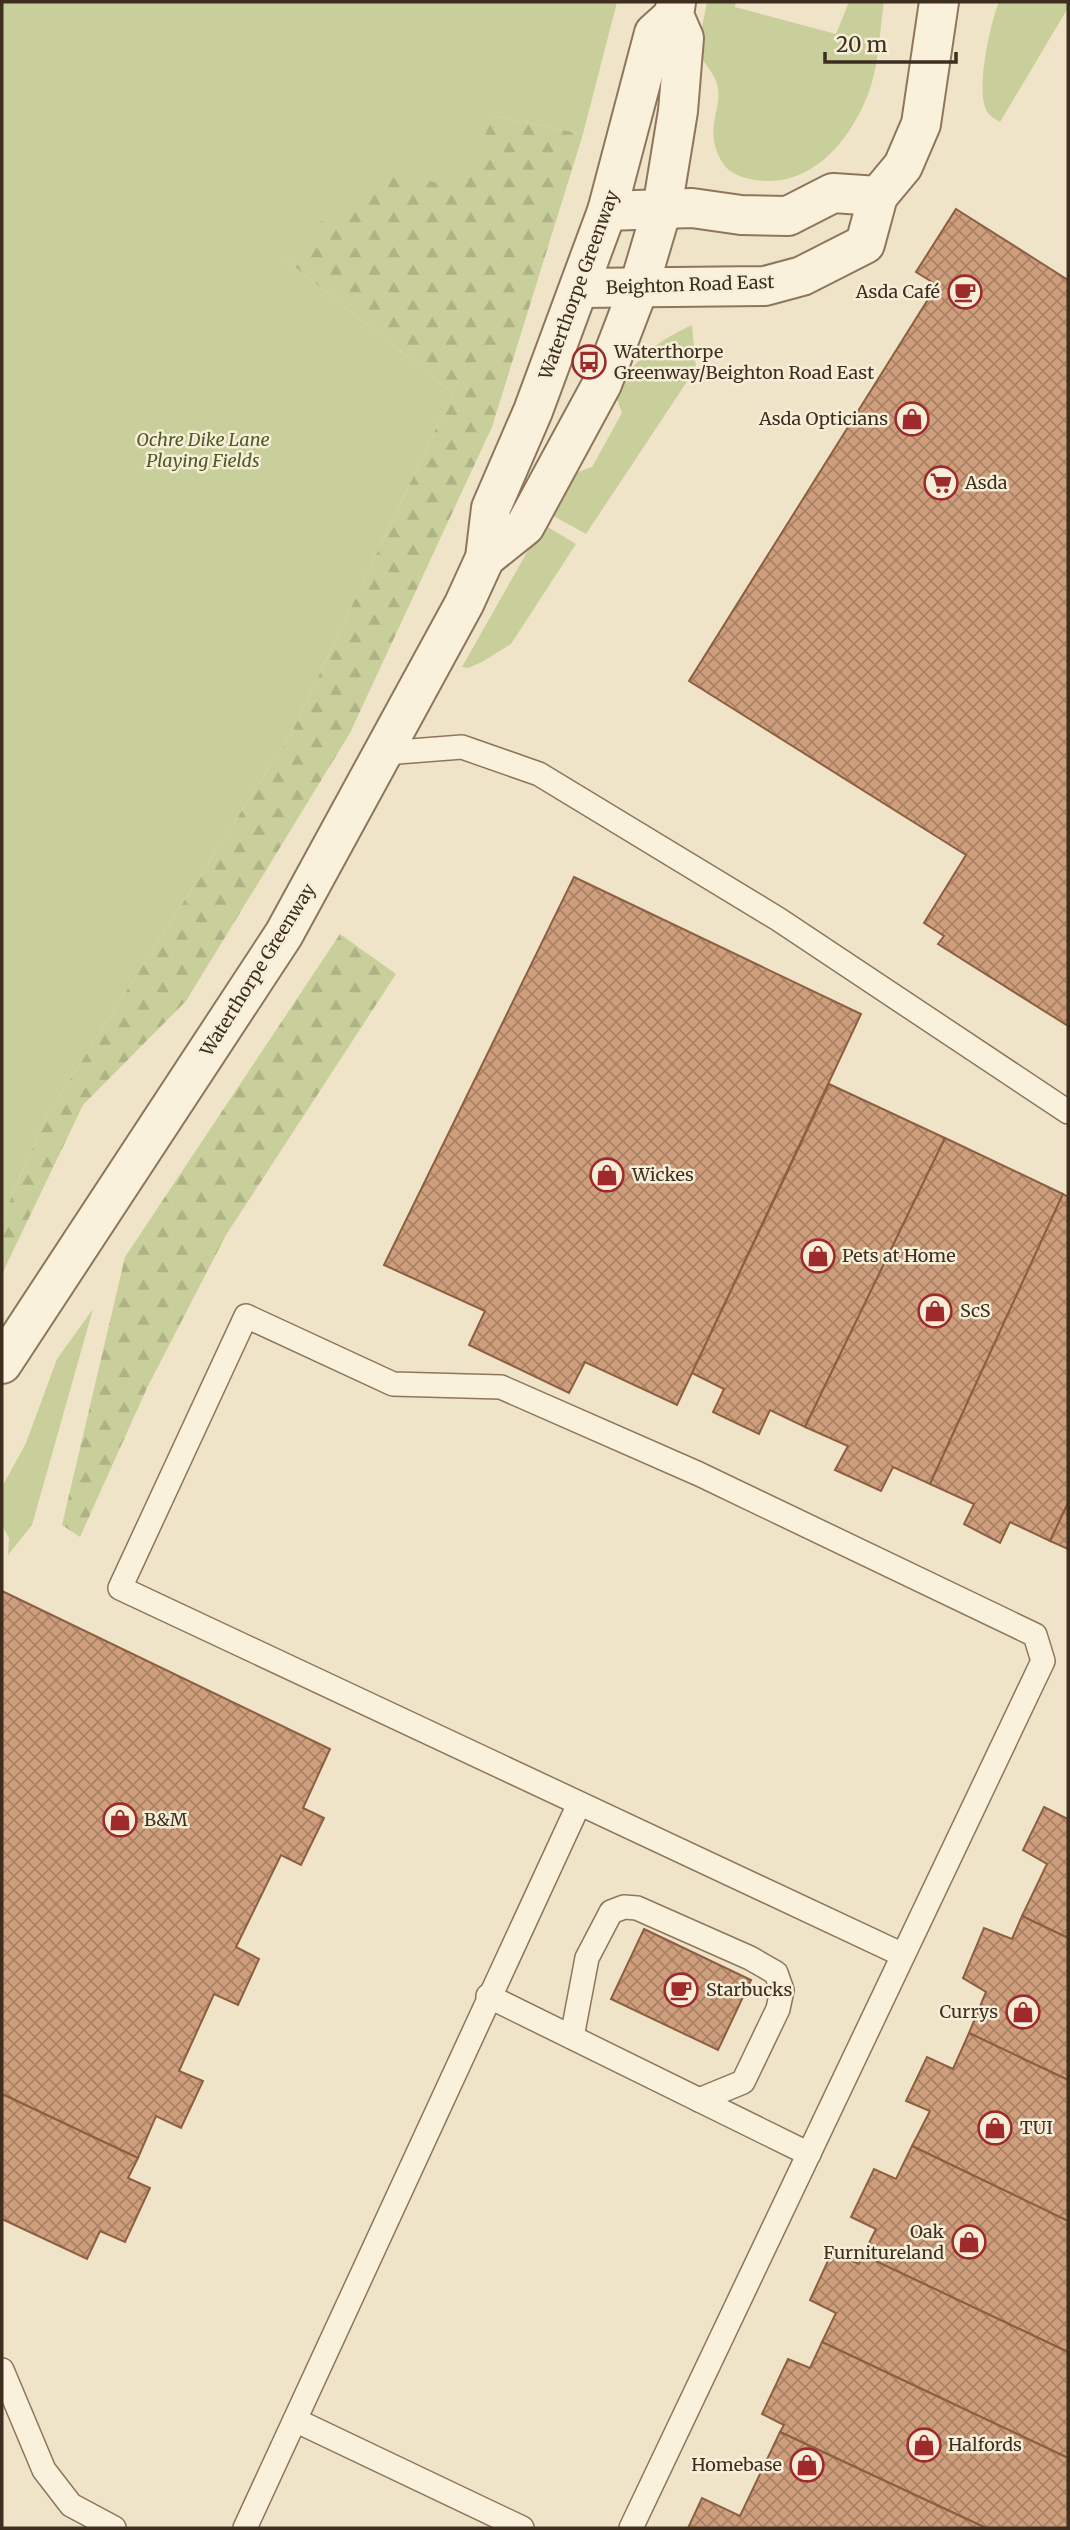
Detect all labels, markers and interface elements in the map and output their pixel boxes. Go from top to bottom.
scale bar [825,21,956,65]
text: 20 m [836,31,888,58]
street label: Waterthorpe Greenway [533,187,624,383]
street label: Beighton Road East [605,270,775,299]
cafe icon: Asda Café [946,273,984,311]
place label: Asda Café [855,280,940,303]
place label: Waterthorpe Greenway/Beighton Road East [613,340,874,384]
bus stop icon: Waterthorpe Greenway/Beighton Road East [570,343,608,381]
shop icon: Asda Opticians [893,400,931,438]
place label: Asda Opticians [758,407,888,430]
park label: Ochre Dike Lane Playing Fields [136,428,270,472]
supermarket icon: Asda [922,464,960,502]
place label: Asda [964,471,1008,494]
street label: Waterthorpe Greenway [194,879,320,1061]
shop icon: Wickes [588,1156,626,1194]
place label: Wickes [631,1163,694,1186]
shop icon: Pets at Home [799,1237,837,1275]
place label: Pets at Home [842,1244,956,1267]
shop icon: ScS [916,1292,954,1330]
place label: ScS [960,1299,991,1322]
shop icon: B&M [101,1801,139,1839]
place label: B&M [144,1808,188,1831]
cafe icon: Starbucks [662,1971,700,2009]
place label: Starbucks [706,1978,792,2001]
shop icon: Currys [1004,1993,1042,2031]
place label: Currys [940,2000,998,2023]
shop icon: TUI [976,2109,1014,2147]
place label: TUI [1020,2116,1053,2139]
place label: Oak Furnitureland [823,2220,945,2264]
shop icon: Oak Furnitureland [950,2223,988,2261]
shop icon: Halfords [905,2426,943,2464]
place label: Halfords [948,2433,1022,2456]
shop icon: Homebase [788,2446,826,2484]
place label: Homebase [691,2453,782,2476]

